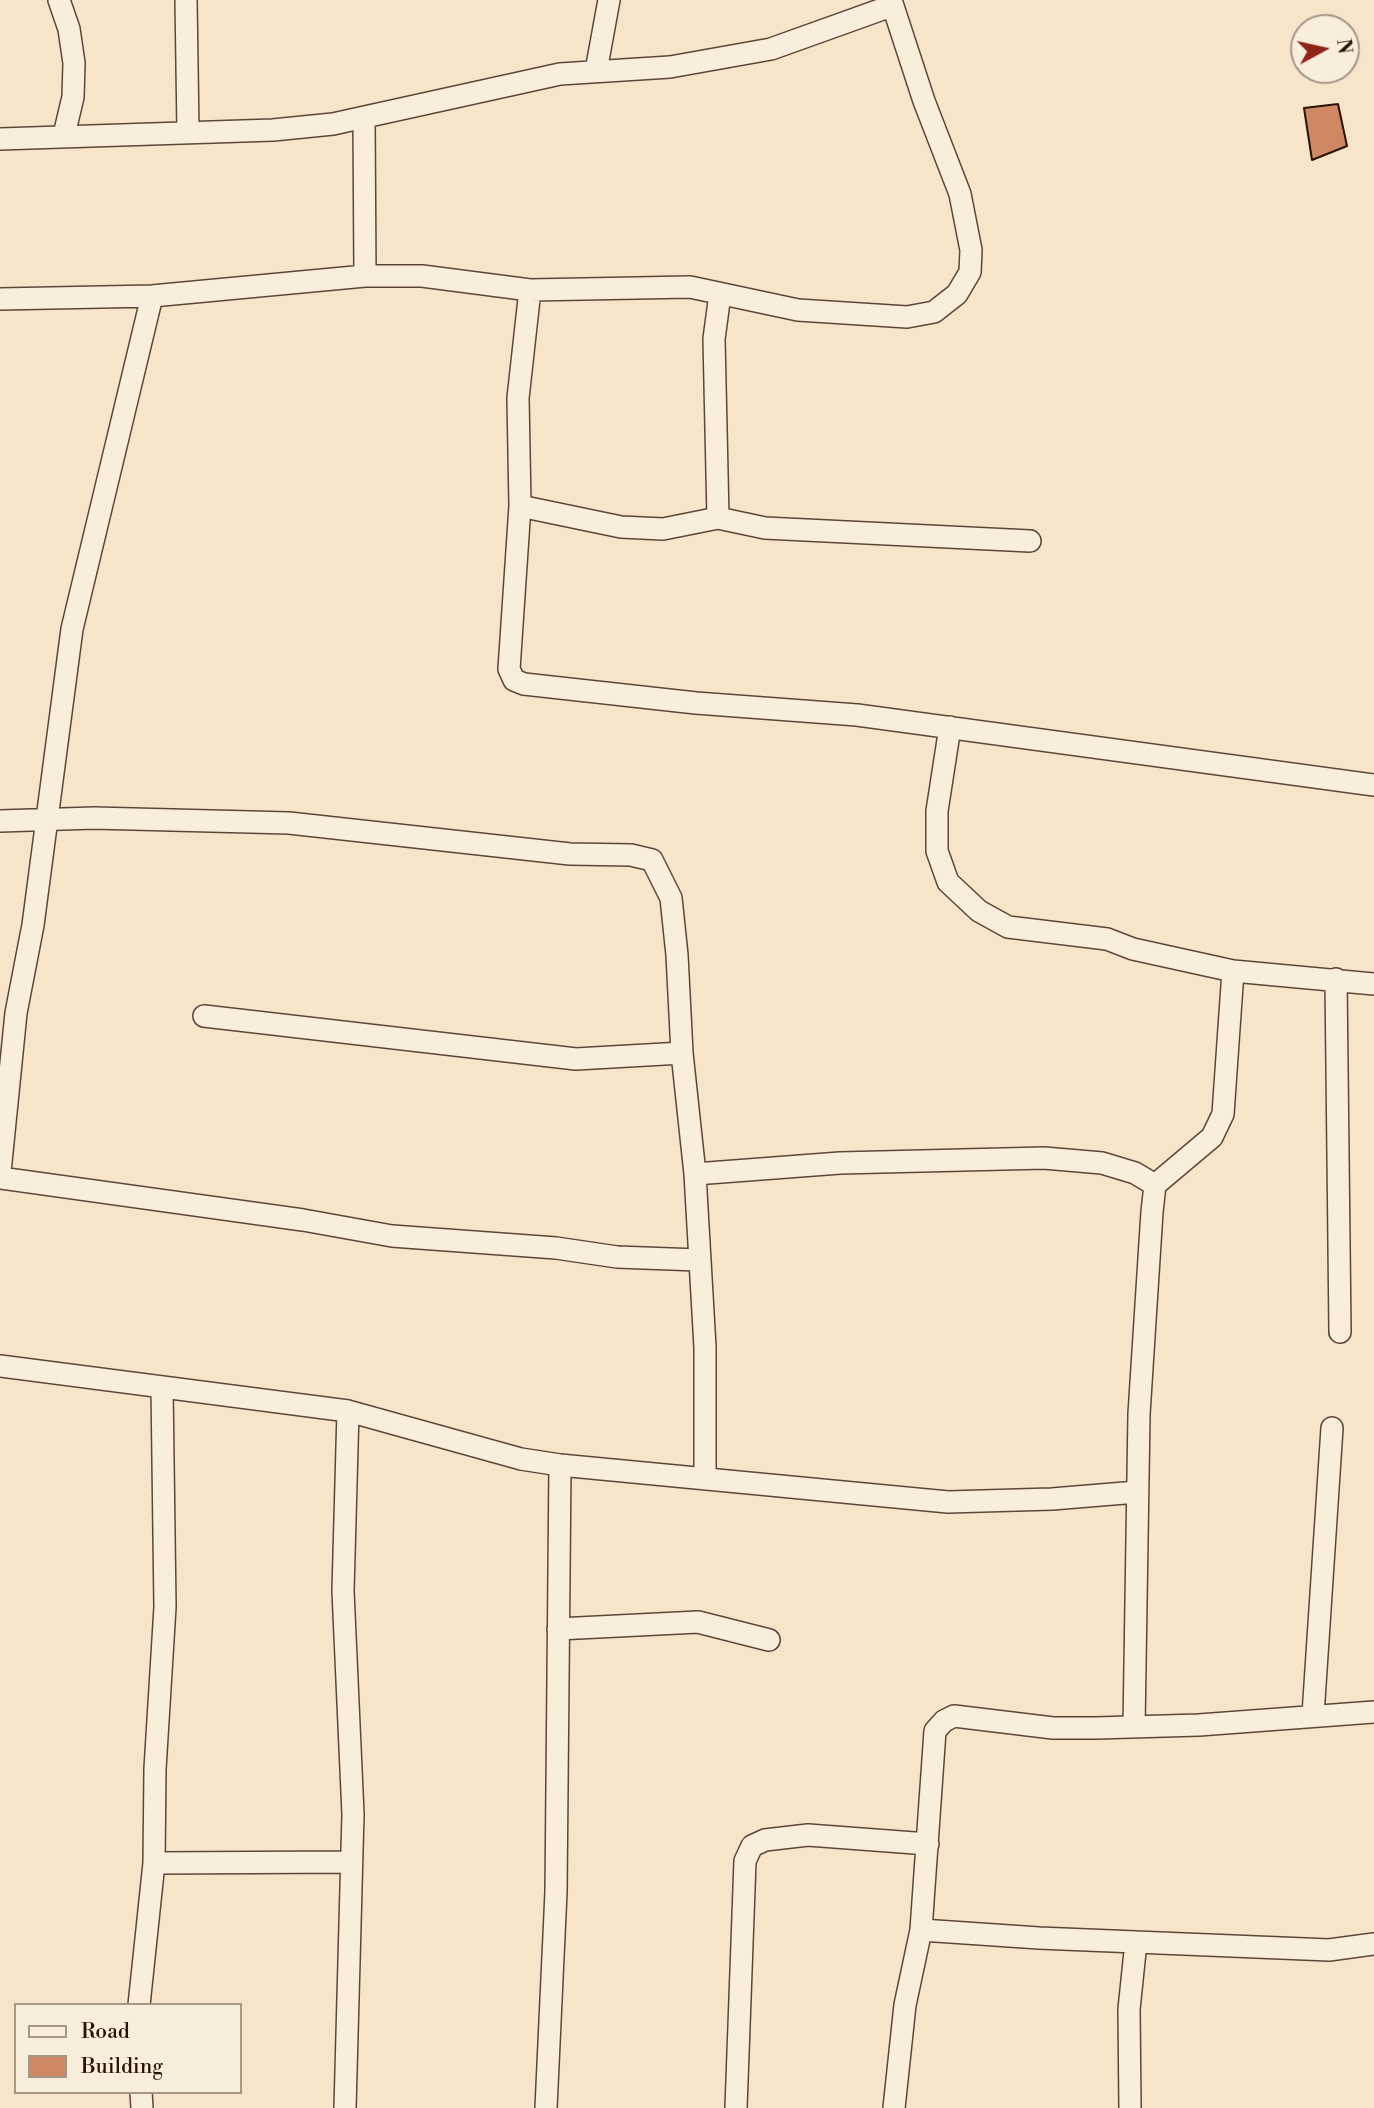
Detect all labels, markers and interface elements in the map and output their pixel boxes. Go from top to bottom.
north arrow [1290,14,1360,84]
text: N [1331,37,1357,55]
legend [14,2003,242,2094]
text: Road [81,2019,130,2045]
text: Building [81,2054,163,2080]

